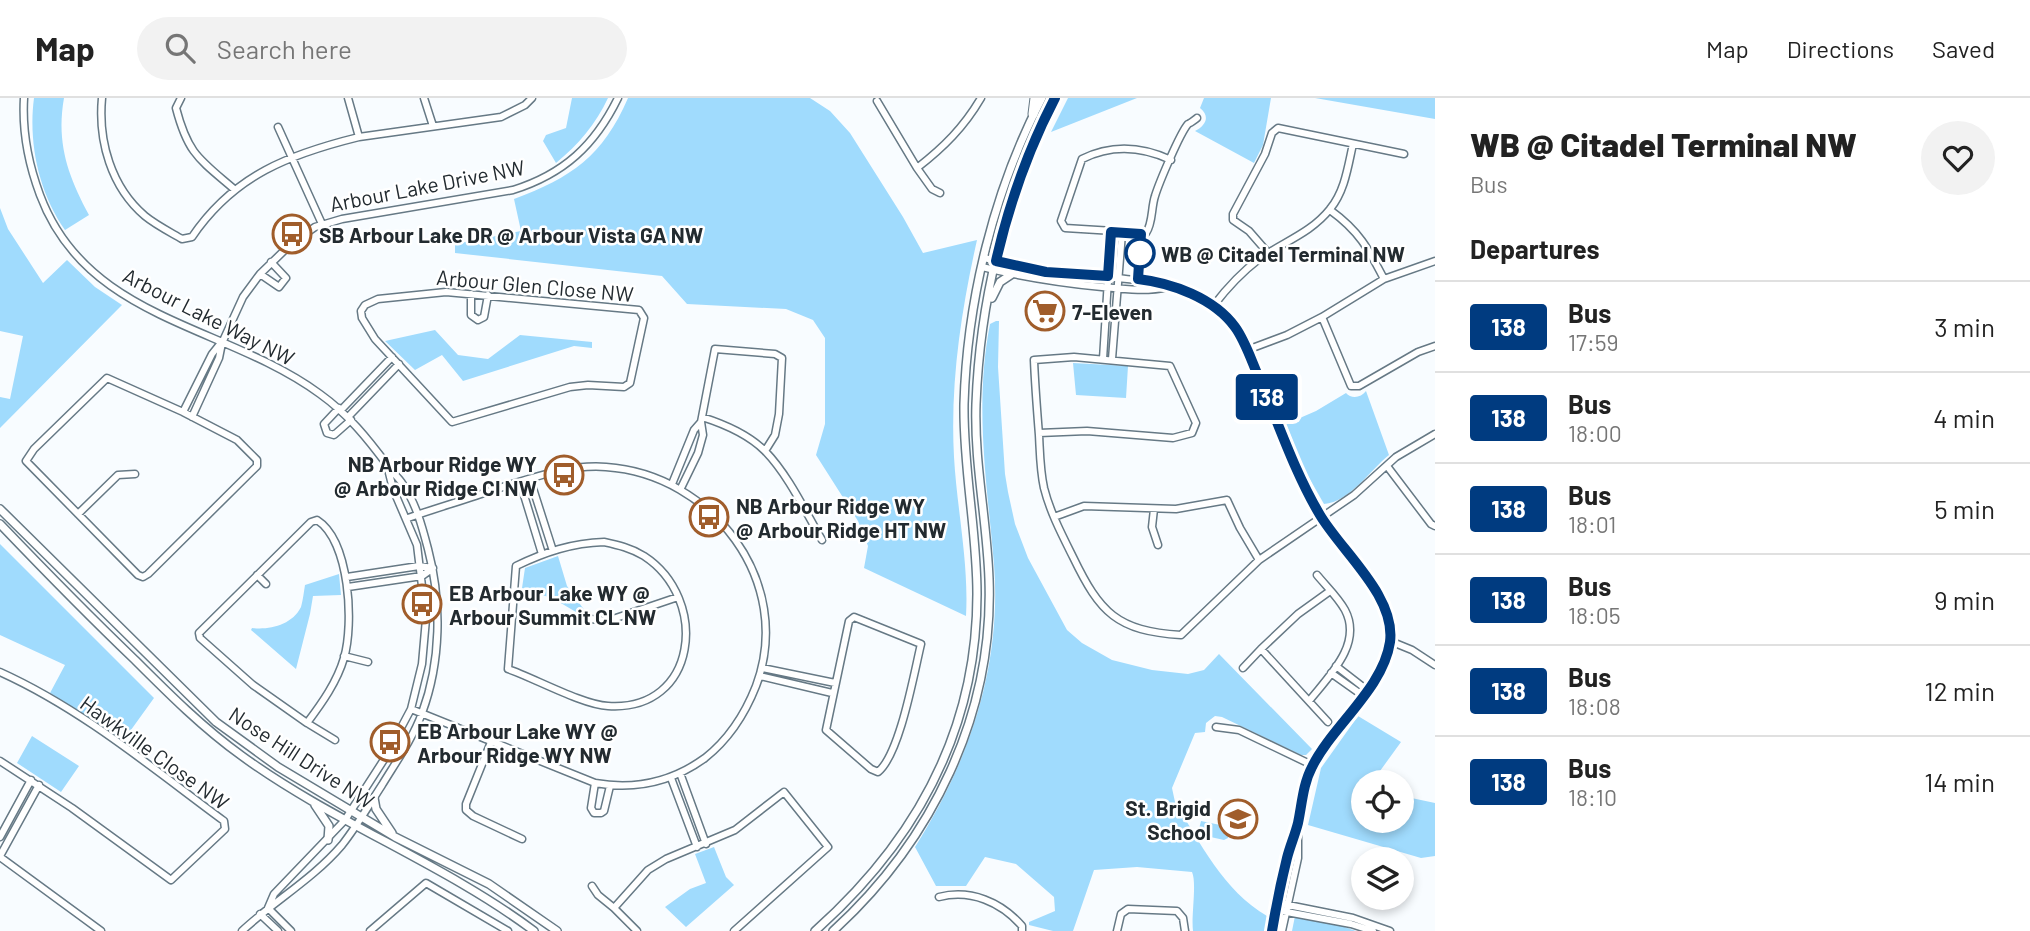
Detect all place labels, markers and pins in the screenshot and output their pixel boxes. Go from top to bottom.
bus stop icon: SB Arbour Lake DR @ Arbour Vista GA NW [271,213,313,255]
place label: SB Arbour Lake DR @ Arbour Vista GA NW [319,222,703,247]
marker: WB @ Citadel Terminal NW [1125,238,1155,268]
place label: WB @ Citadel Terminal NW [1161,241,1405,266]
supermarket icon: 7-Eleven [1024,290,1066,332]
place label: 7-Eleven [1072,299,1152,324]
place label: NB Arbour Ridge WY @ Arbour Ridge CI NW [334,451,537,500]
bus stop icon: NB Arbour Ridge WY @ Arbour Ridge CI NW [543,454,585,496]
place label: NB Arbour Ridge WY @ Arbour Ridge HT NW [736,493,946,542]
bus stop icon: NB Arbour Ridge WY @ Arbour Ridge HT NW [688,496,730,538]
place label: EB Arbour Lake WY @ Arbour Summit CL NW [449,580,656,629]
bus stop icon: EB Arbour Lake WY @ Arbour Summit CL NW [401,583,443,625]
place label: EB Arbour Lake WY @ Arbour Ridge WY NW [417,718,618,767]
bus stop icon: EB Arbour Lake WY @ Arbour Ridge WY NW [369,721,411,763]
place label: St. Brigid School [1125,795,1211,844]
school or university icon: St. Brigid School [1217,798,1259,840]

